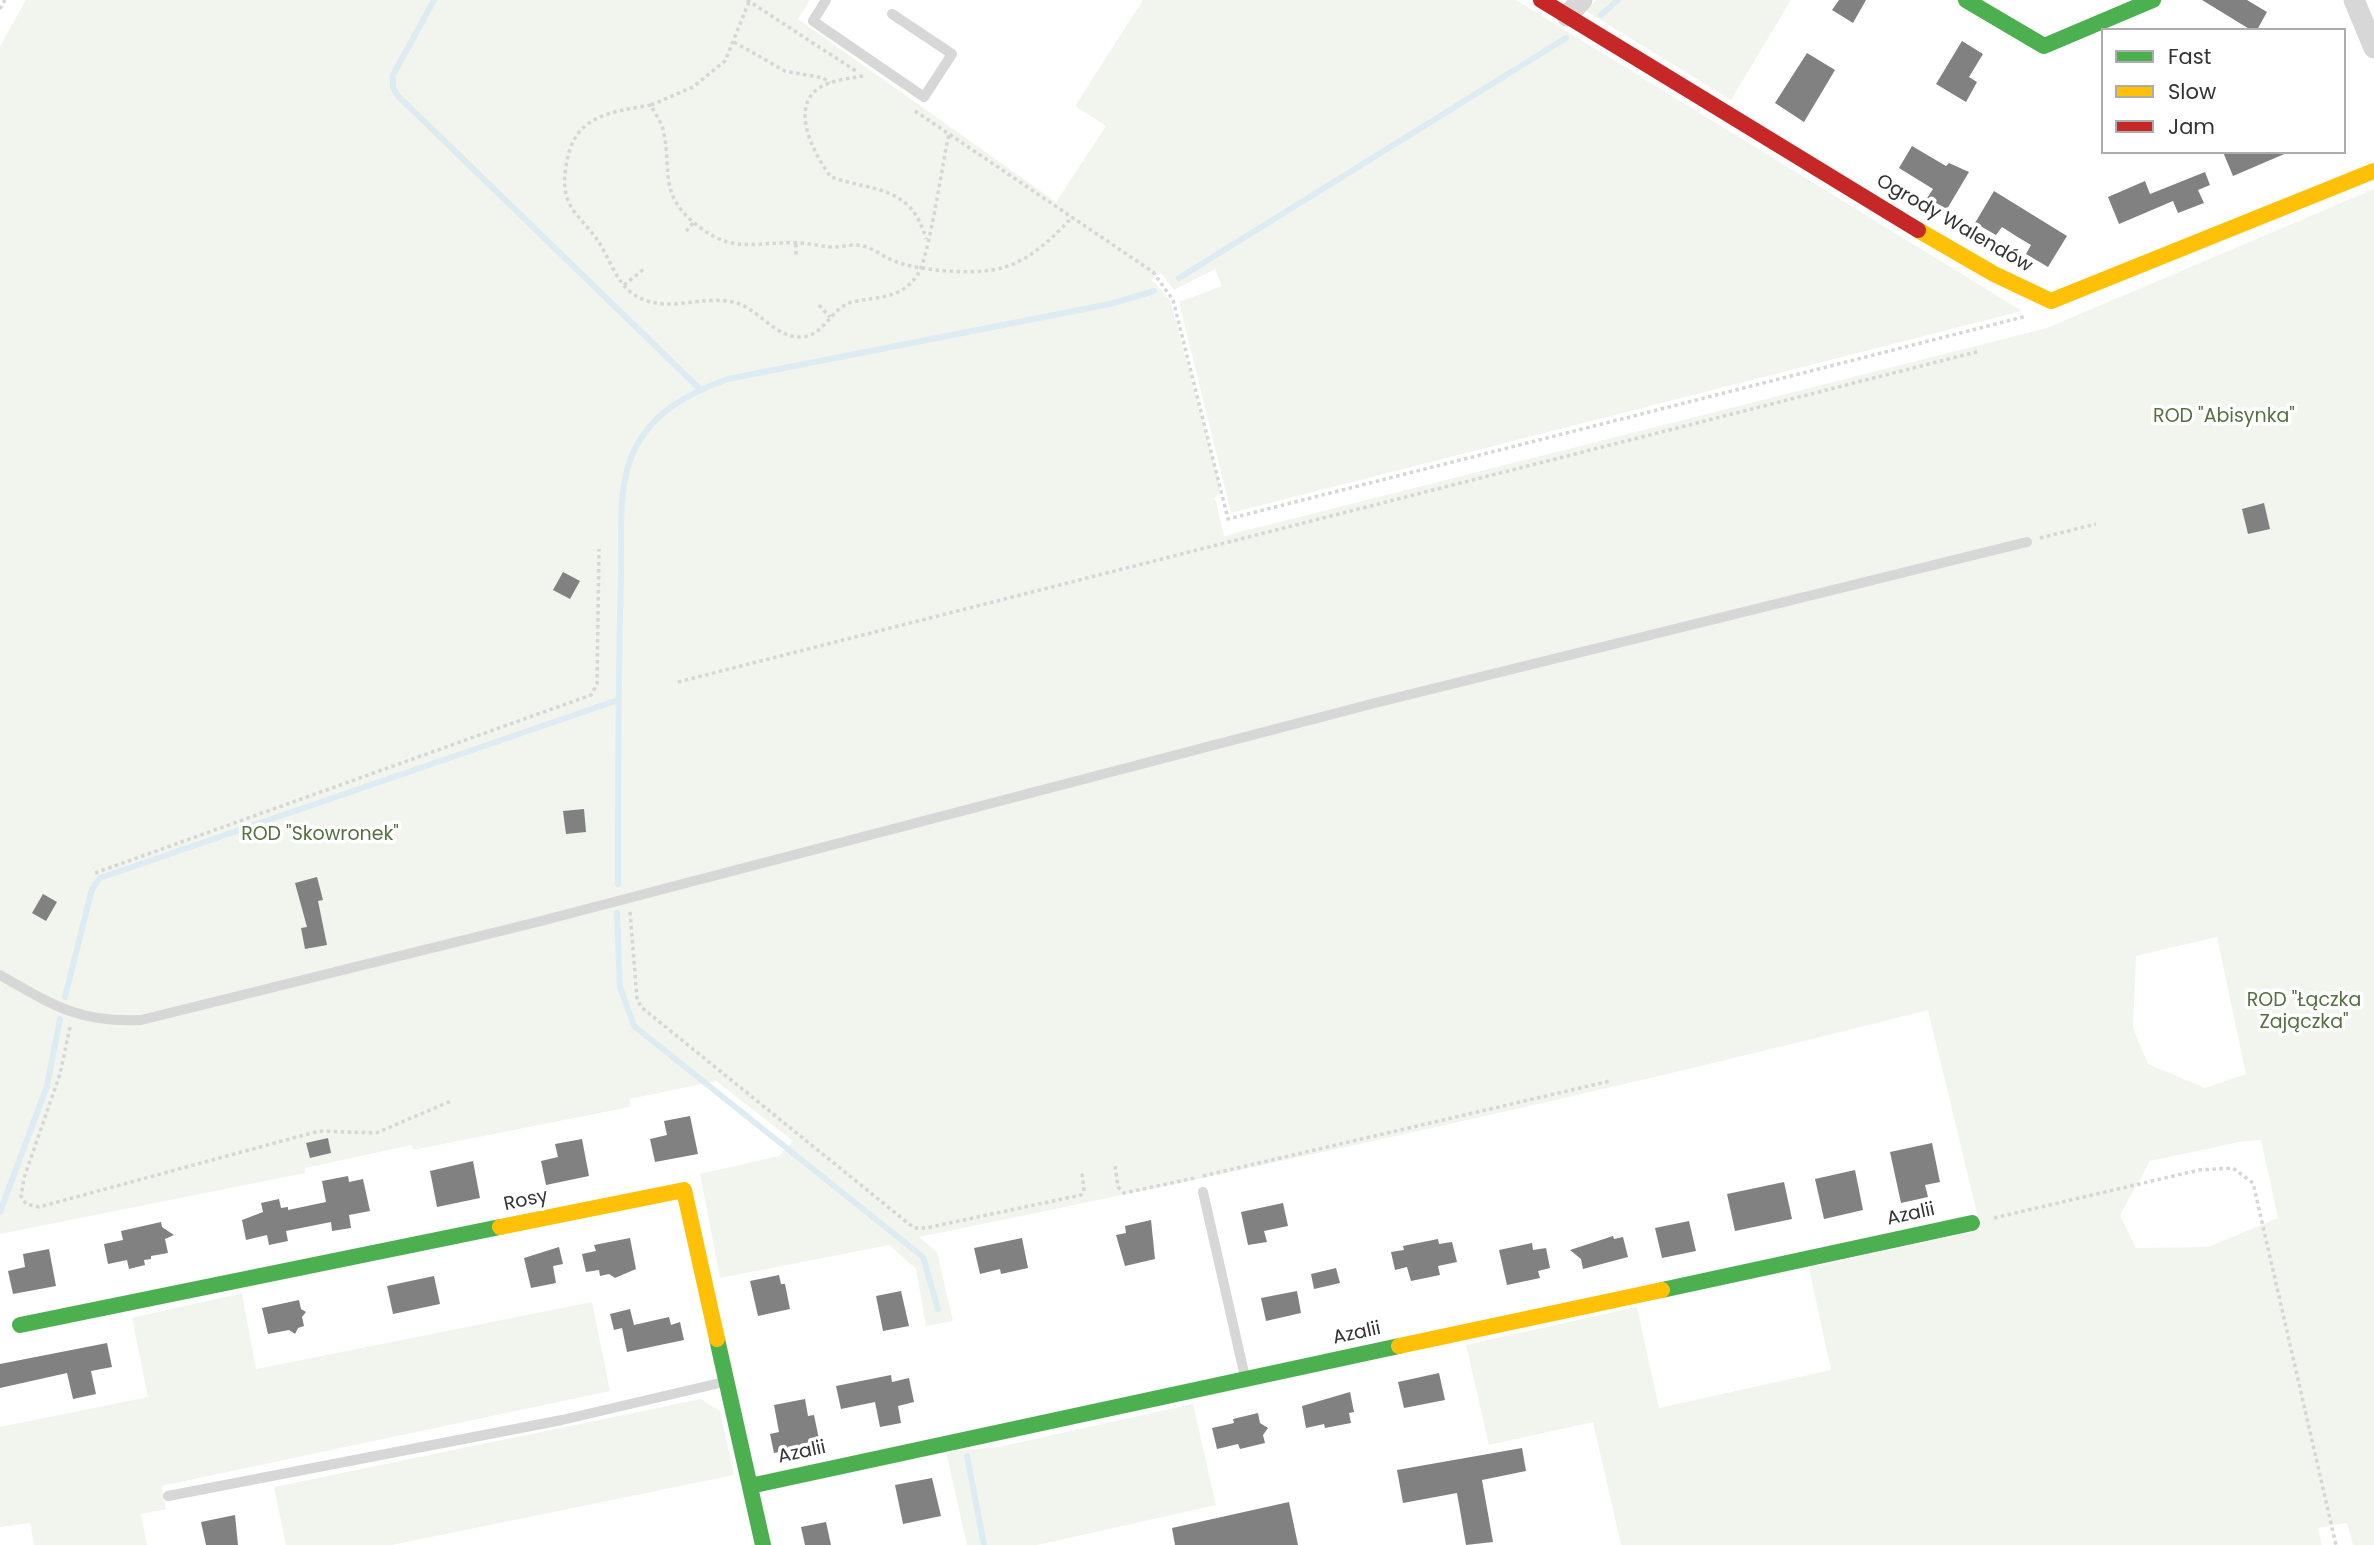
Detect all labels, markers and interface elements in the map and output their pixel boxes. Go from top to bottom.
legend [2101,28,2346,154]
text: Fast [2168,42,2211,71]
text: Slow [2168,77,2216,106]
text: Jam [2168,112,2215,141]
street label: Ogrody Walendów [1872,170,2036,278]
park label: ROD "Abisynka" [2153,406,2295,428]
park label: ROD "Skowronek" [241,824,399,846]
park label: ROD "Łączka Zajączka" [2247,990,2361,1034]
street label: Rosy [502,1185,550,1217]
street label: Azalii [1885,1199,1937,1231]
street label: Azalii [1331,1318,1383,1350]
street label: Azalii [776,1437,828,1469]

